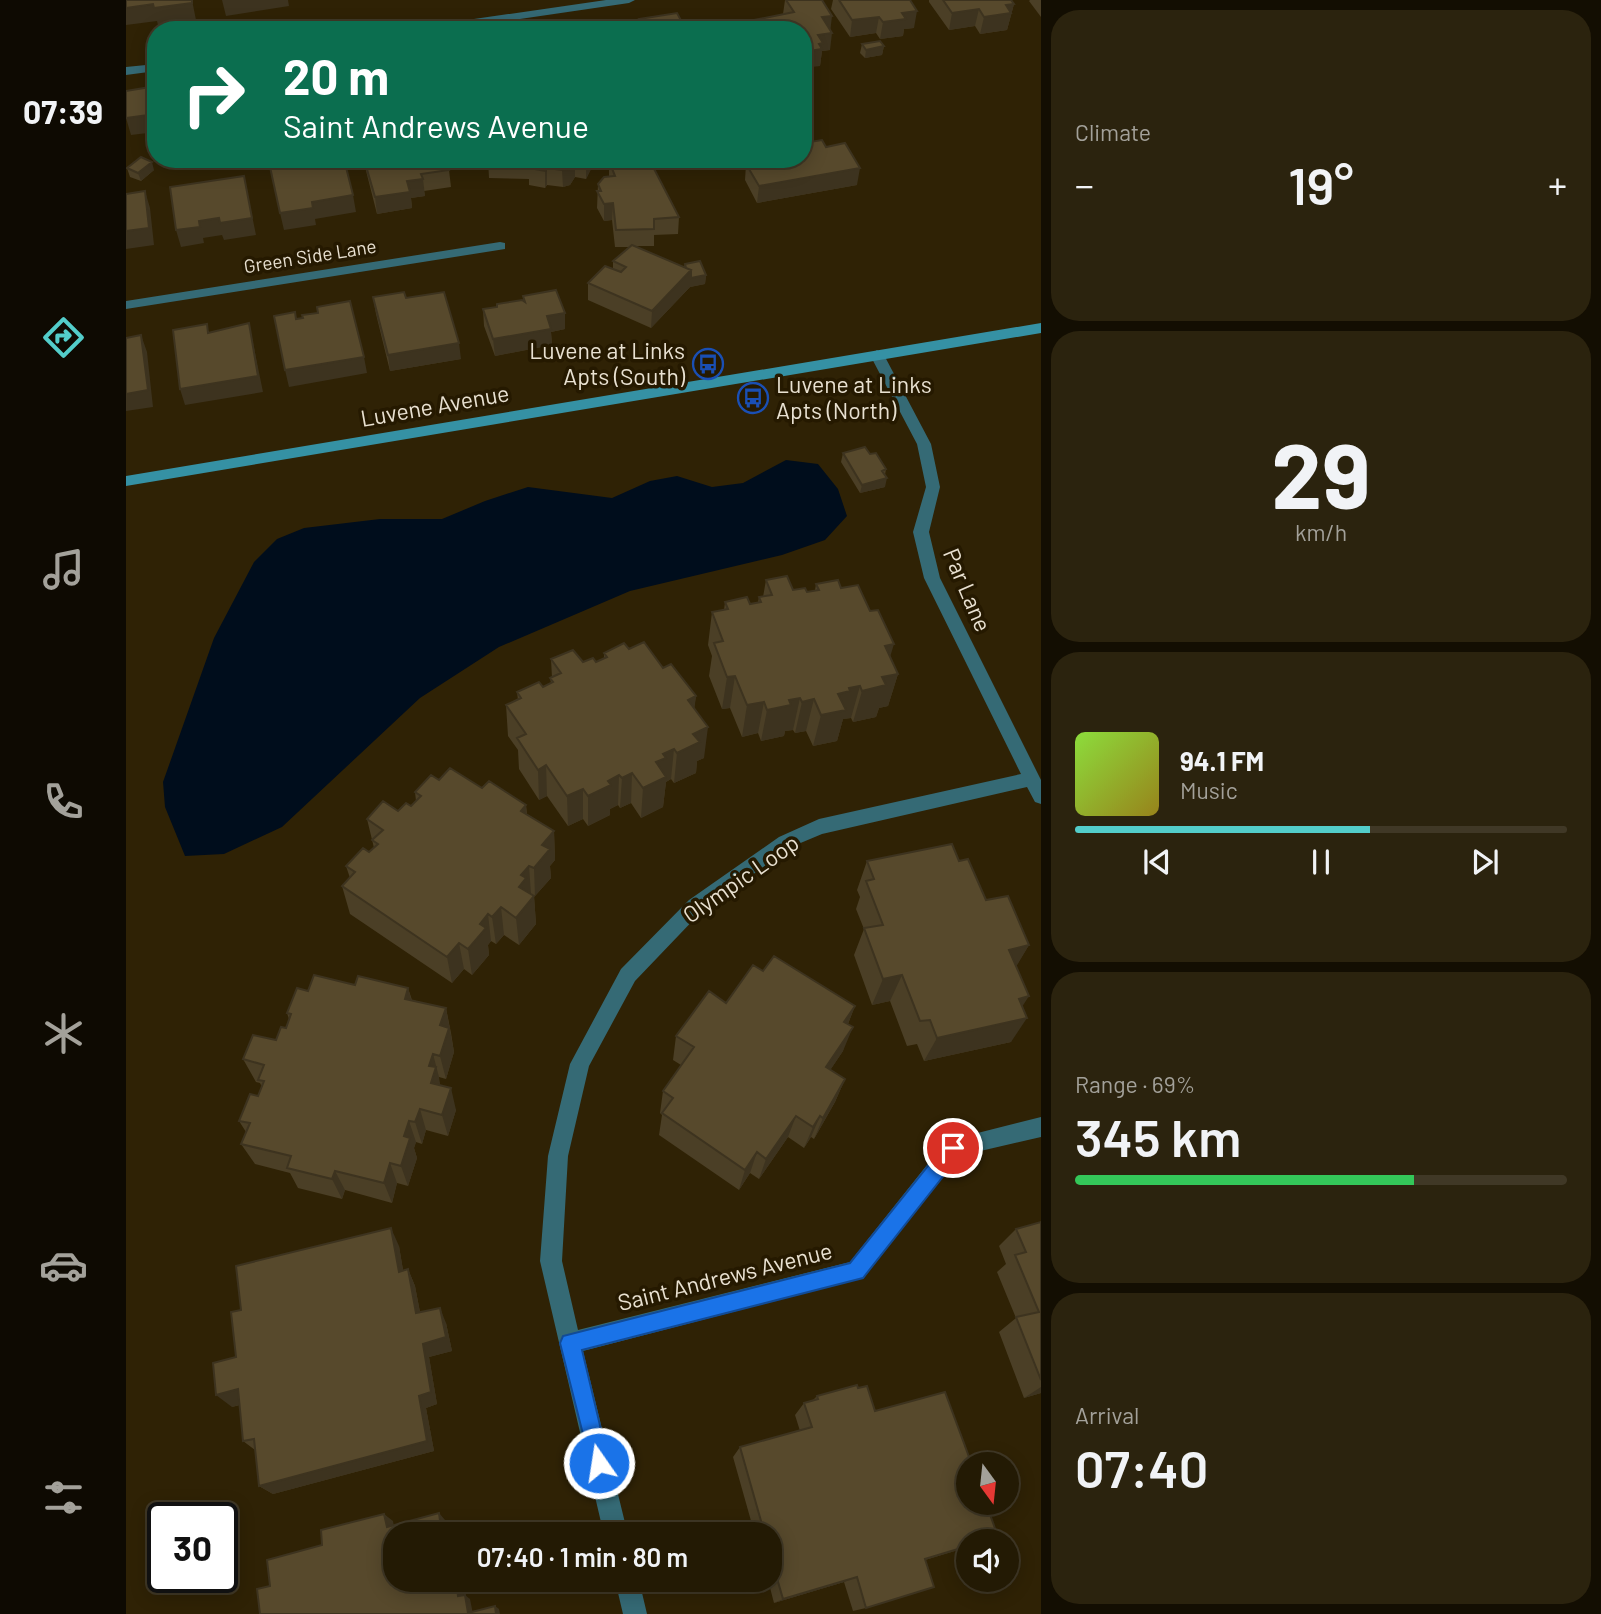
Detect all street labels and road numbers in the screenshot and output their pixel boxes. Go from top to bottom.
street label: Green Side Lane [242,234,378,277]
street label: Luvene Avenue [358,378,511,432]
street label: Par Lane [938,544,998,635]
street label: Olympic Loop [677,828,804,928]
street label: Saint Andrews Avenue [615,1236,835,1316]

